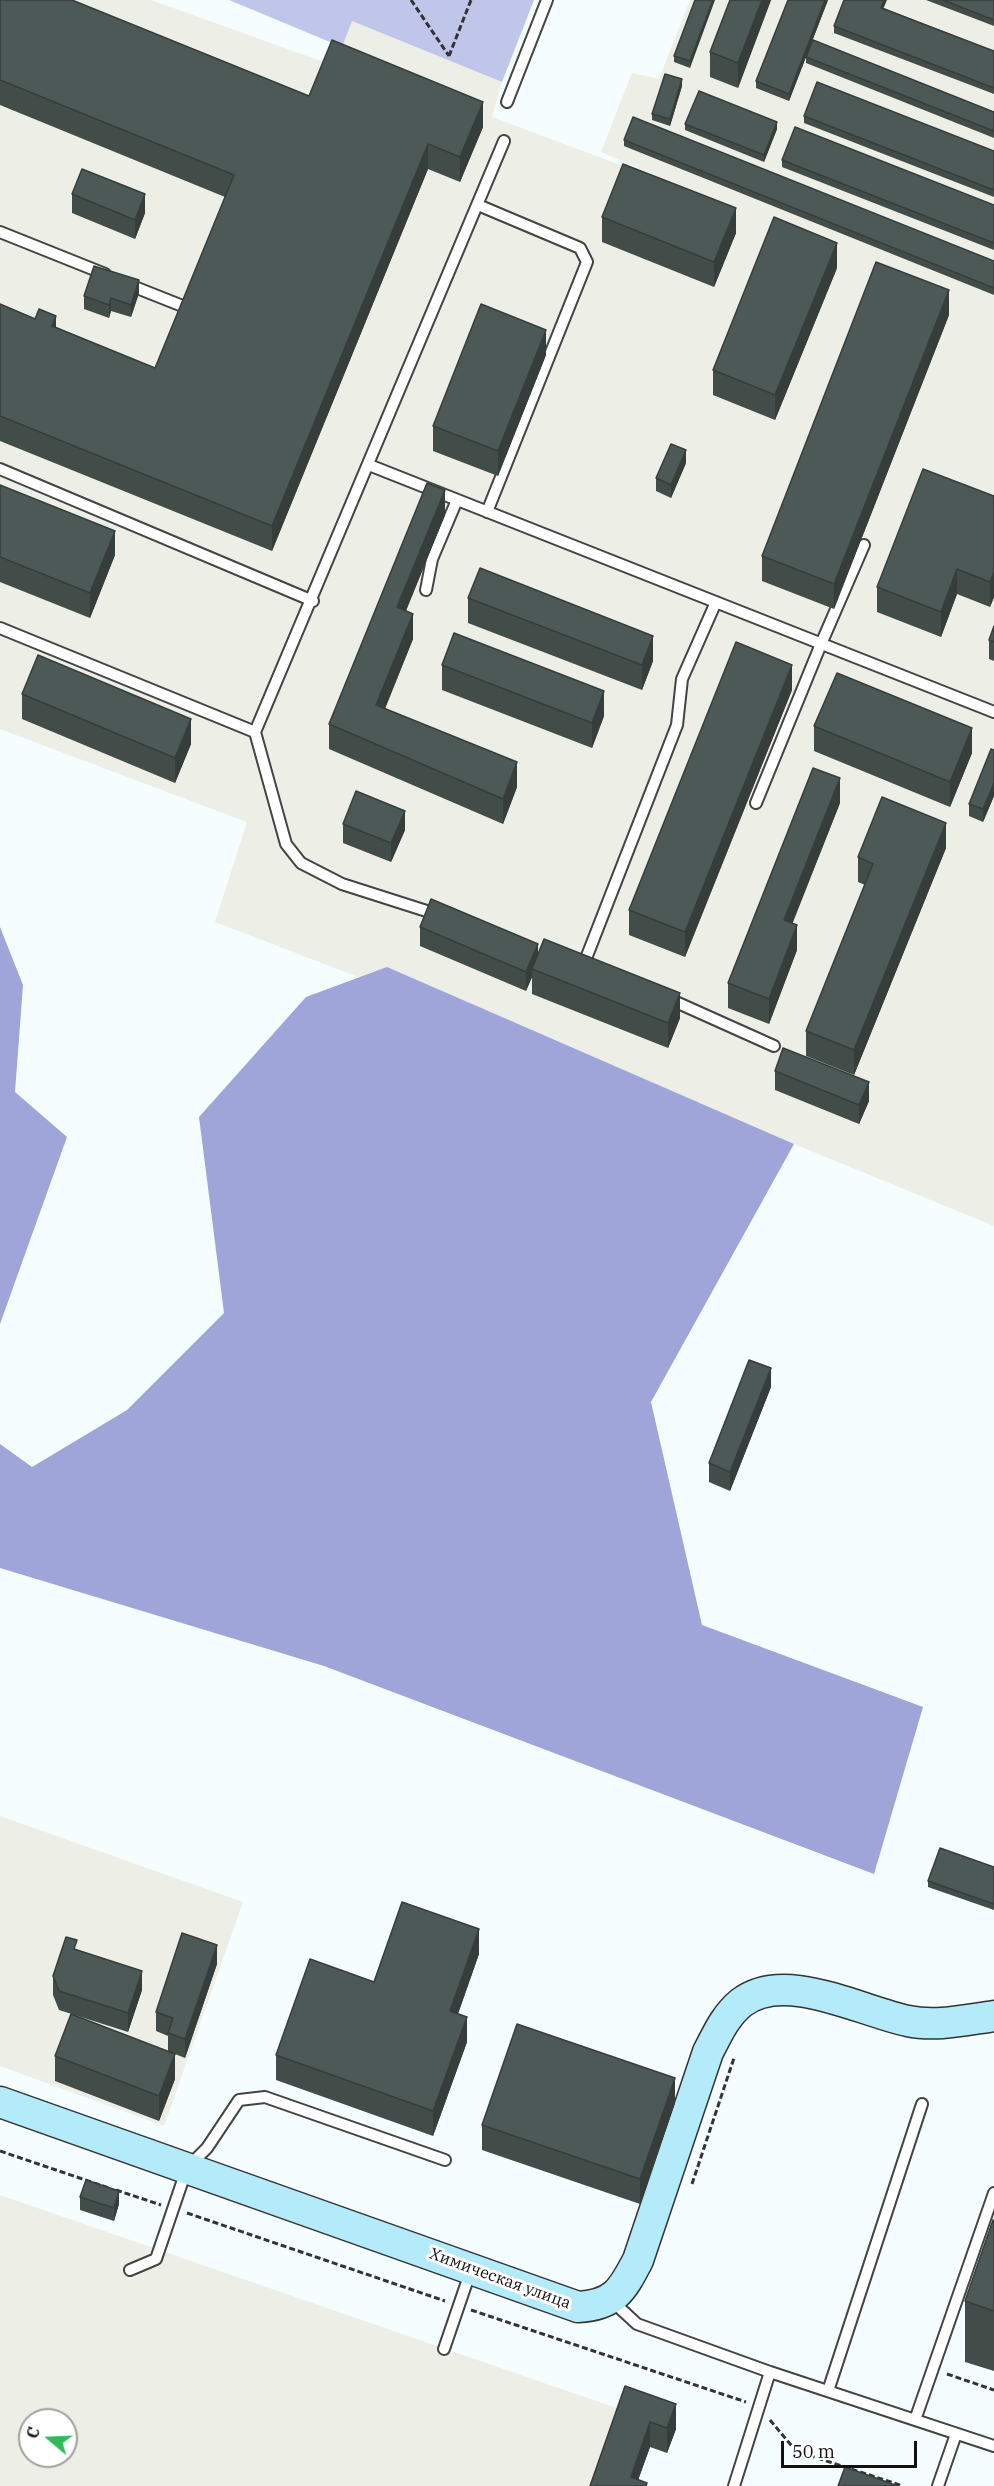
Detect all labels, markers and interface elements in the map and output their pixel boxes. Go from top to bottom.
street label: Химическая улица [427,2244,573,2314]
north arrow [18,2408,78,2468]
text: С [22,2425,44,2441]
scale bar [784,2429,920,2467]
text: 50 m [792,2440,835,2463]

